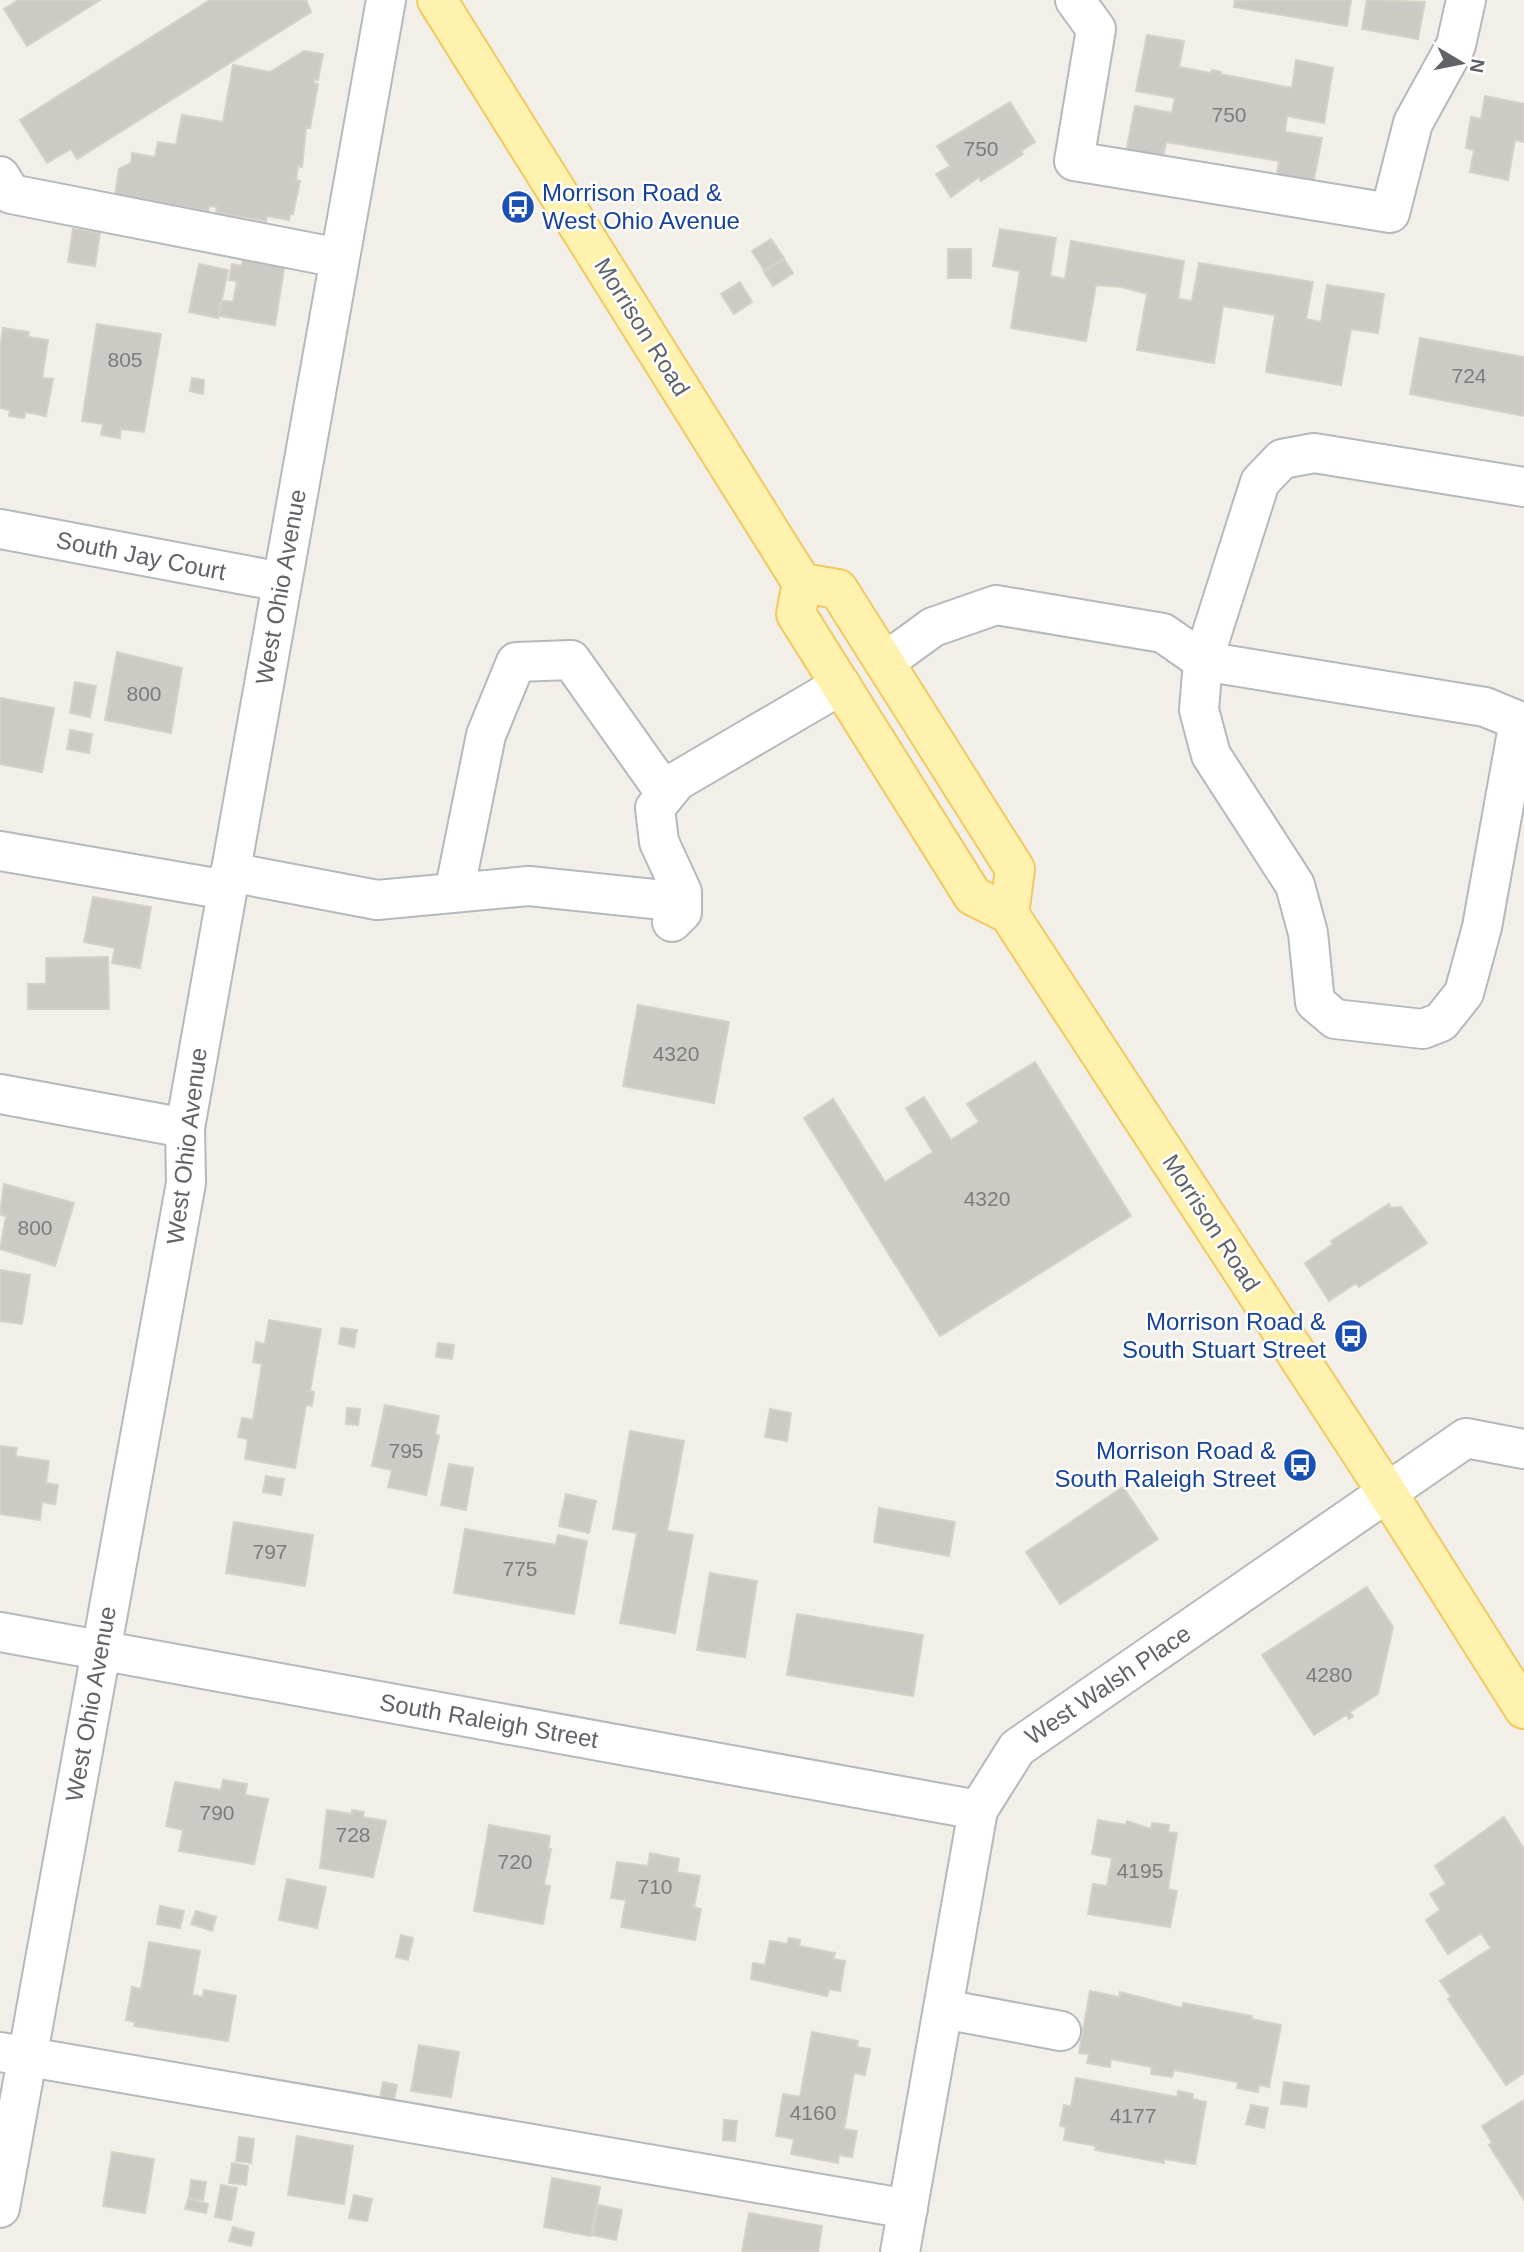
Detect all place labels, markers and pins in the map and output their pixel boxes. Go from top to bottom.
place label: Morrison Road & West Ohio Avenue [542,179,740,234]
bus stop icon: Morrison Road & West Ohio Avenue [499,188,537,226]
place label: Morrison Road & South Stuart Street [1122,1308,1326,1363]
bus stop icon: Morrison Road & South Stuart Street [1332,1317,1370,1355]
place label: Morrison Road & South Raleigh Street [1055,1437,1276,1492]
bus stop icon: Morrison Road & South Raleigh Street [1281,1446,1319,1484]

